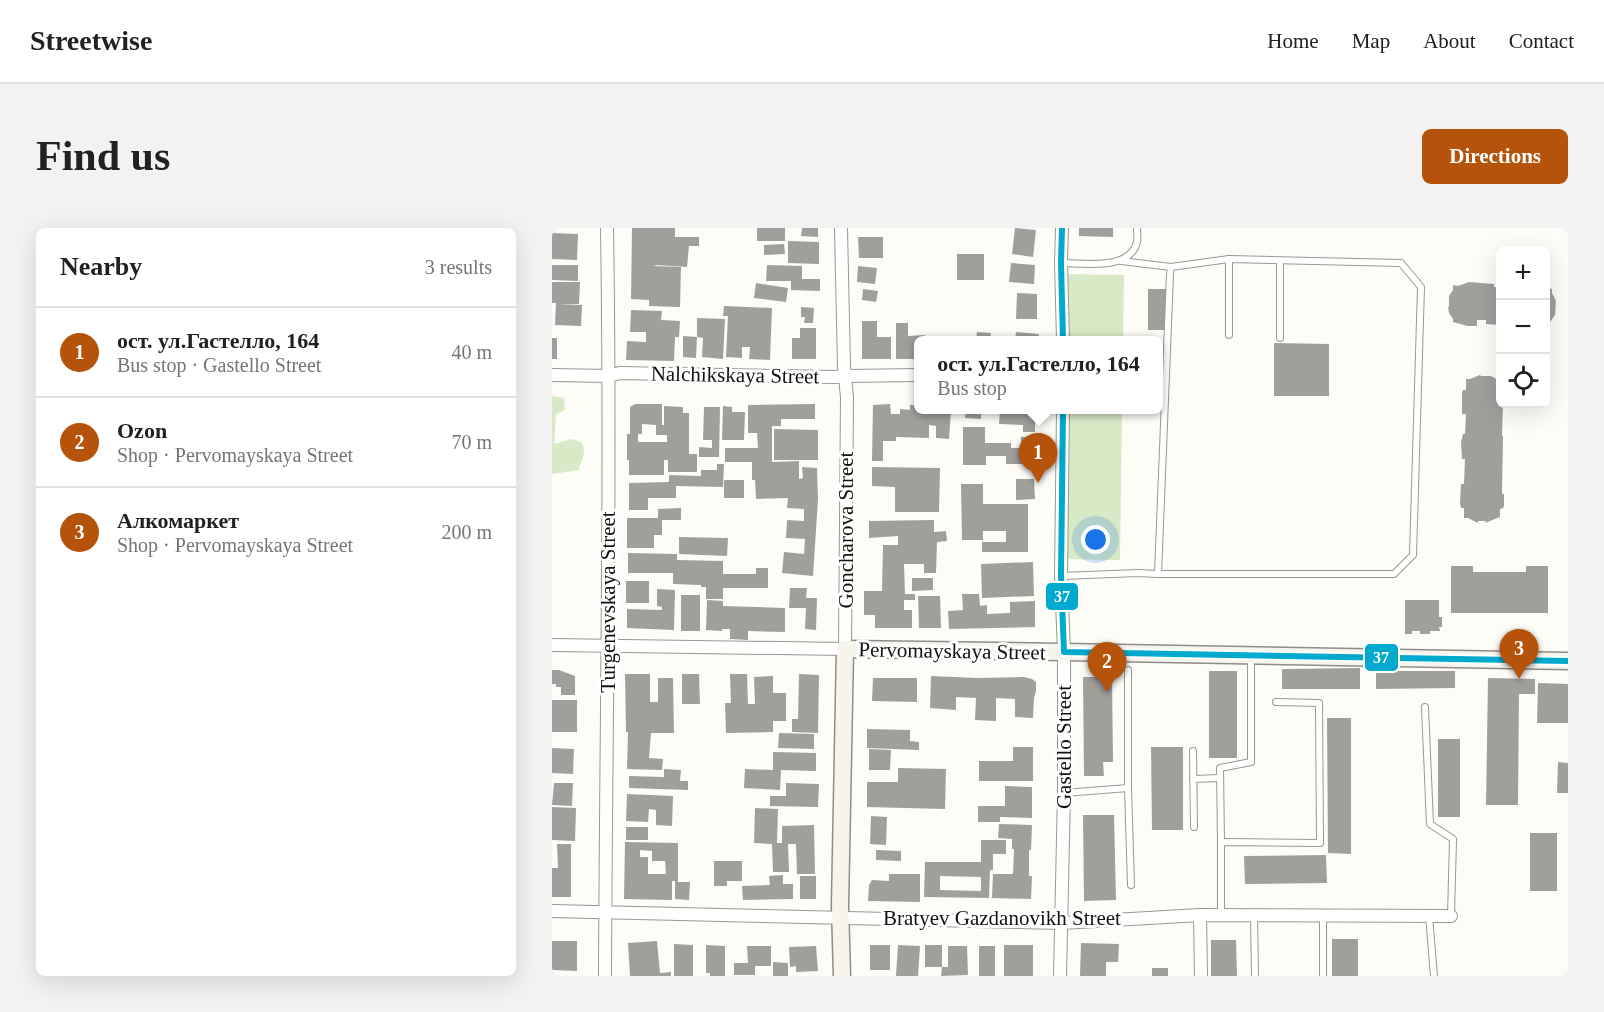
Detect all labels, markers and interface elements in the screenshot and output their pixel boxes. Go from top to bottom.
text: Streetwise [30,25,152,56]
text: Home [1267,29,1319,53]
text: Map [1352,29,1390,53]
text: About [1423,29,1476,53]
text: Contact [1509,29,1574,53]
button: Directions [1422,129,1568,184]
text: Find us [36,133,170,179]
map controls [1496,246,1550,408]
button: + [1496,246,1550,300]
text: Nearby [60,252,142,281]
text: 3 results [425,256,492,278]
button: − [1496,300,1550,354]
text: ост. ул.Гастелло, 164 [117,328,319,353]
popup [914,336,1163,414]
text: 1 [75,341,85,363]
text: 40 m [451,341,492,363]
text: ост. ул.Гастелло, 164 [937,351,1140,376]
text: Bus stop · Gastello Street [117,354,321,376]
button: locate [1496,354,1550,408]
street label: Nalchikskaya Street [651,362,820,388]
text: Bus stop [937,377,1007,399]
text: Ozon [117,418,167,443]
text: 2 [75,431,85,453]
text: 70 m [451,431,492,453]
pin: 1 [1018,434,1058,483]
text: Shop · Pervomayskaya Street [117,444,353,466]
street label: Goncharova Street [834,451,858,608]
text: Алкомаркет [117,508,239,533]
street label: Turgenevskaya Street [596,511,620,693]
text: 3 [75,521,85,543]
text: 200 m [441,521,492,543]
your location [1081,525,1110,554]
text: Shop · Pervomayskaya Street [117,534,353,556]
line badge: 37 [1045,582,1079,611]
text: 37 [1054,588,1070,605]
pin: 3 [1500,630,1538,679]
street label: Pervomayskaya Street [858,637,1046,665]
pin: 2 [1088,642,1126,692]
line badge: 37 [1364,643,1399,672]
text: 37 [1373,649,1389,666]
street label: Gastello Street [1052,685,1076,809]
street label: Bratyev Gazdanovikh Street [883,906,1121,930]

